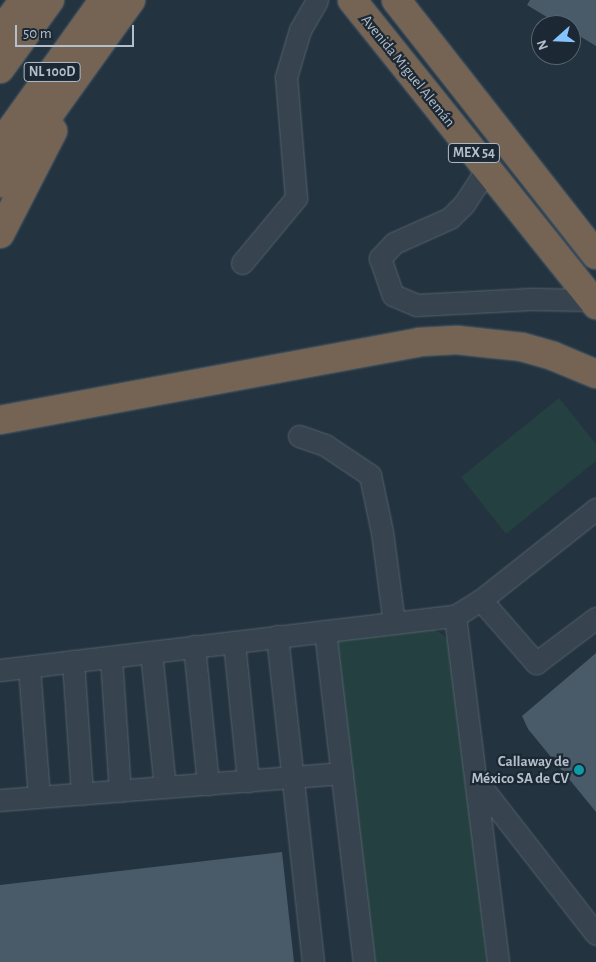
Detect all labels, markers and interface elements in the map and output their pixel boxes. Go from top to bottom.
street label: Avenida Miguel Alemán [357,11,459,131]
scale bar [18,15,136,47]
north arrow [531,15,581,65]
text: 50 m [23,26,52,41]
text: N [535,38,551,52]
road number: NL 100D [23,61,81,84]
road number: MEX 54 [448,142,500,164]
place label: Callaway de México SA de CV [471,752,569,787]
marker: Callaway de México SA de CV [573,764,585,776]

